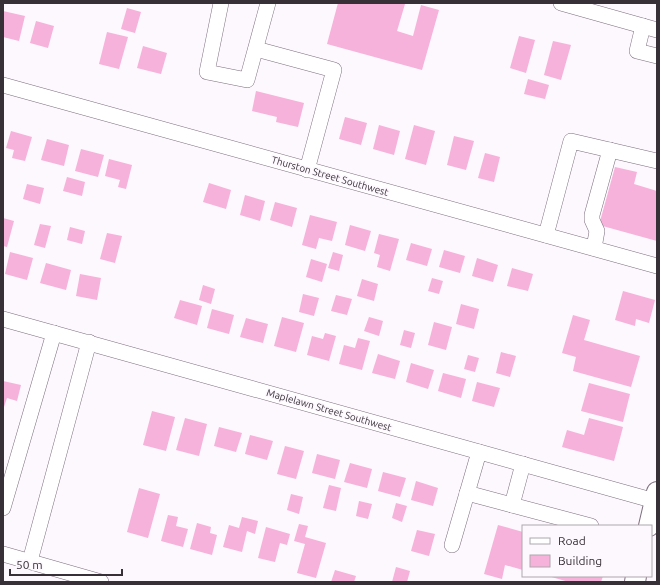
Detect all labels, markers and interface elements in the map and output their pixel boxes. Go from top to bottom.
street label: Thurston Street Southwest [270,154,390,198]
street label: Maplelawn Street Southwest [265,387,393,433]
legend [522,525,652,577]
text: Road [558,534,586,547]
scale bar [10,551,122,577]
text: Building [558,554,602,567]
text: 50 m [16,558,43,571]

